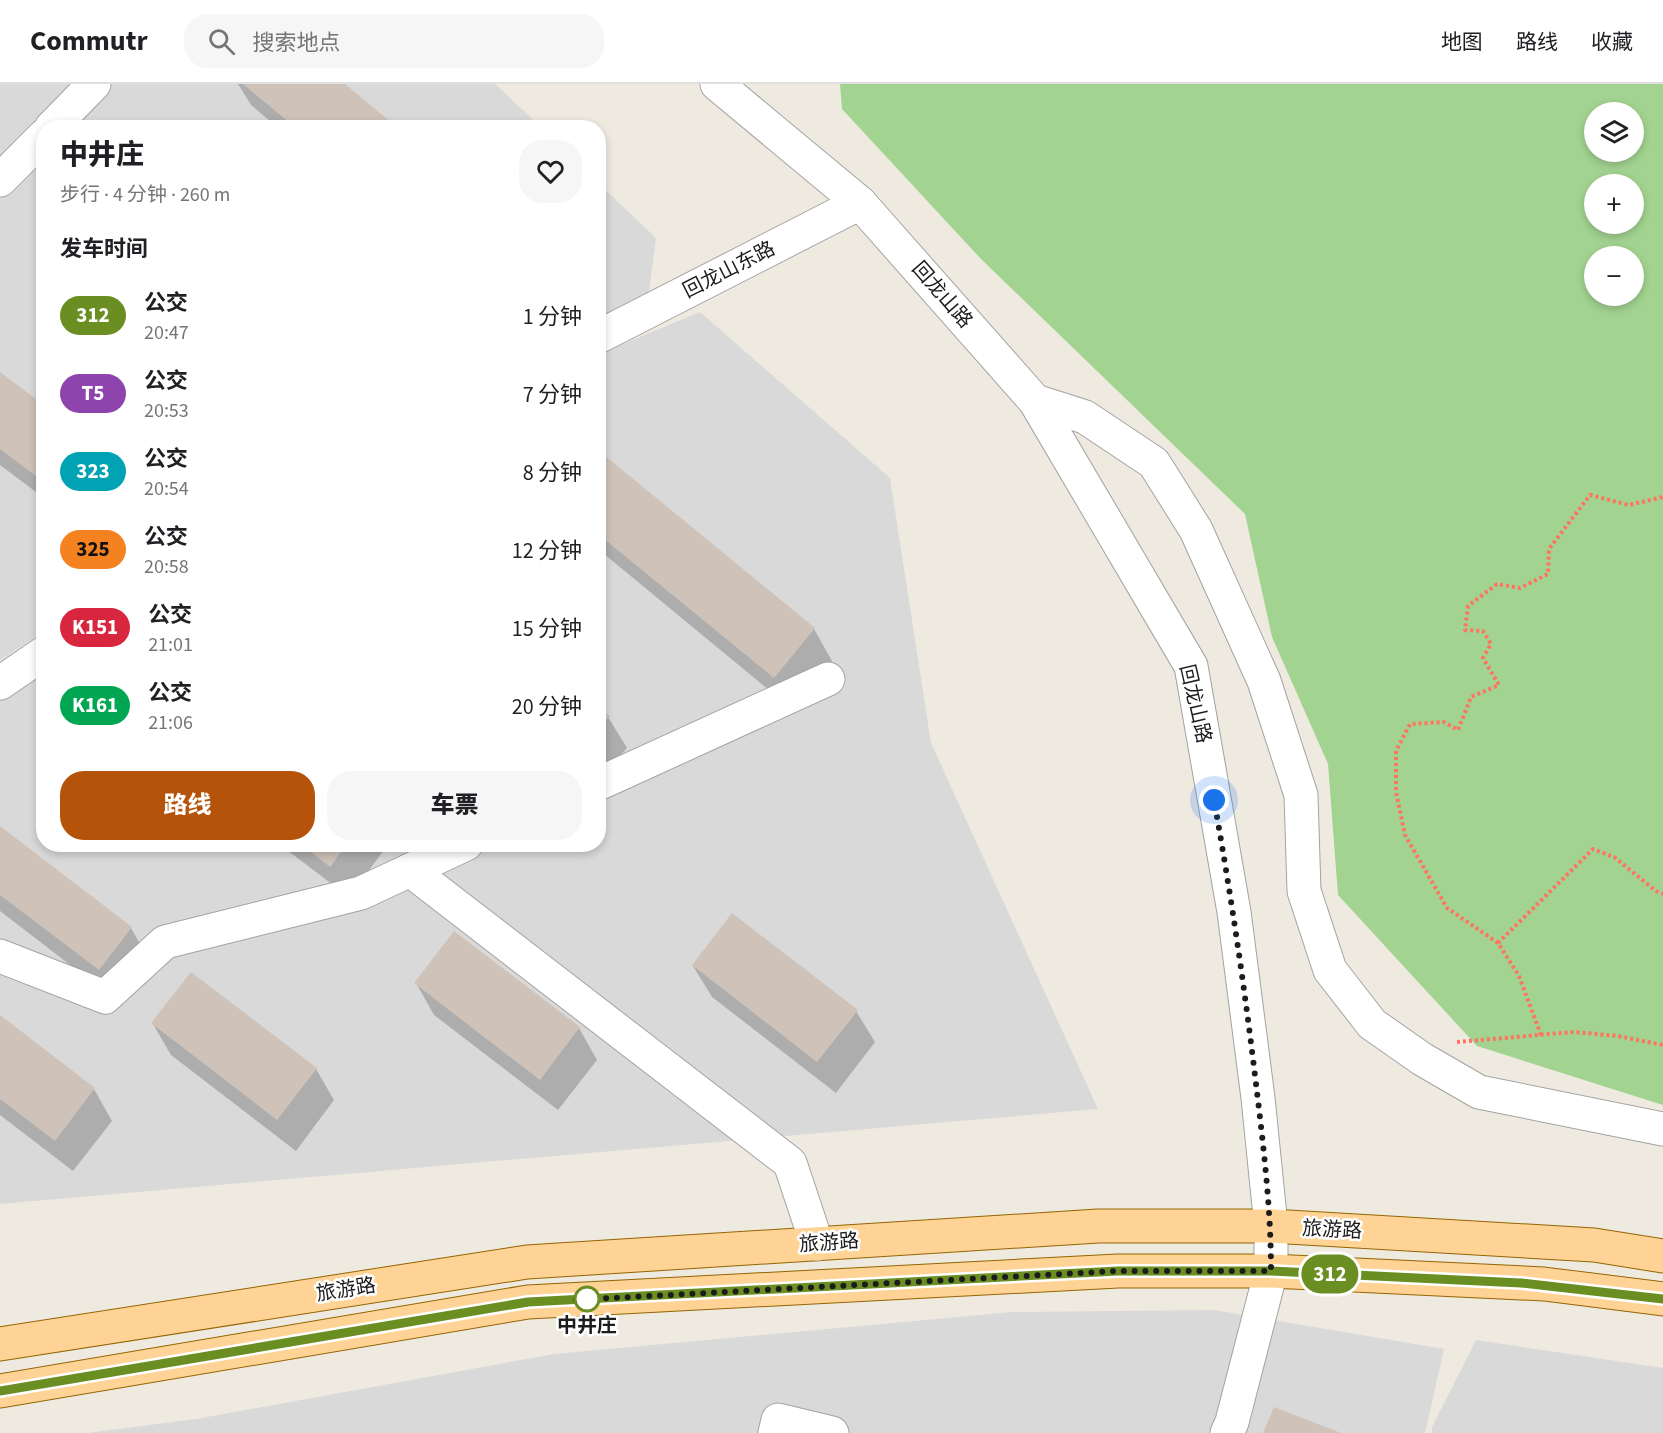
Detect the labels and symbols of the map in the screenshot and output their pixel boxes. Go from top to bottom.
street label: 回龙山东路 [678,235,780,305]
street label: 回龙山路 [905,256,979,334]
street label: 回龙山路 [1172,662,1218,746]
your location [1199,785,1229,815]
street label: 旅游路 [1301,1214,1363,1246]
street label: 旅游路 [798,1227,860,1259]
line badge: 312 [1296,1254,1364,1294]
street label: 旅游路 [314,1271,378,1309]
marker: 中井庄 [574,1286,600,1312]
place label: 中井庄 [557,1312,617,1340]

